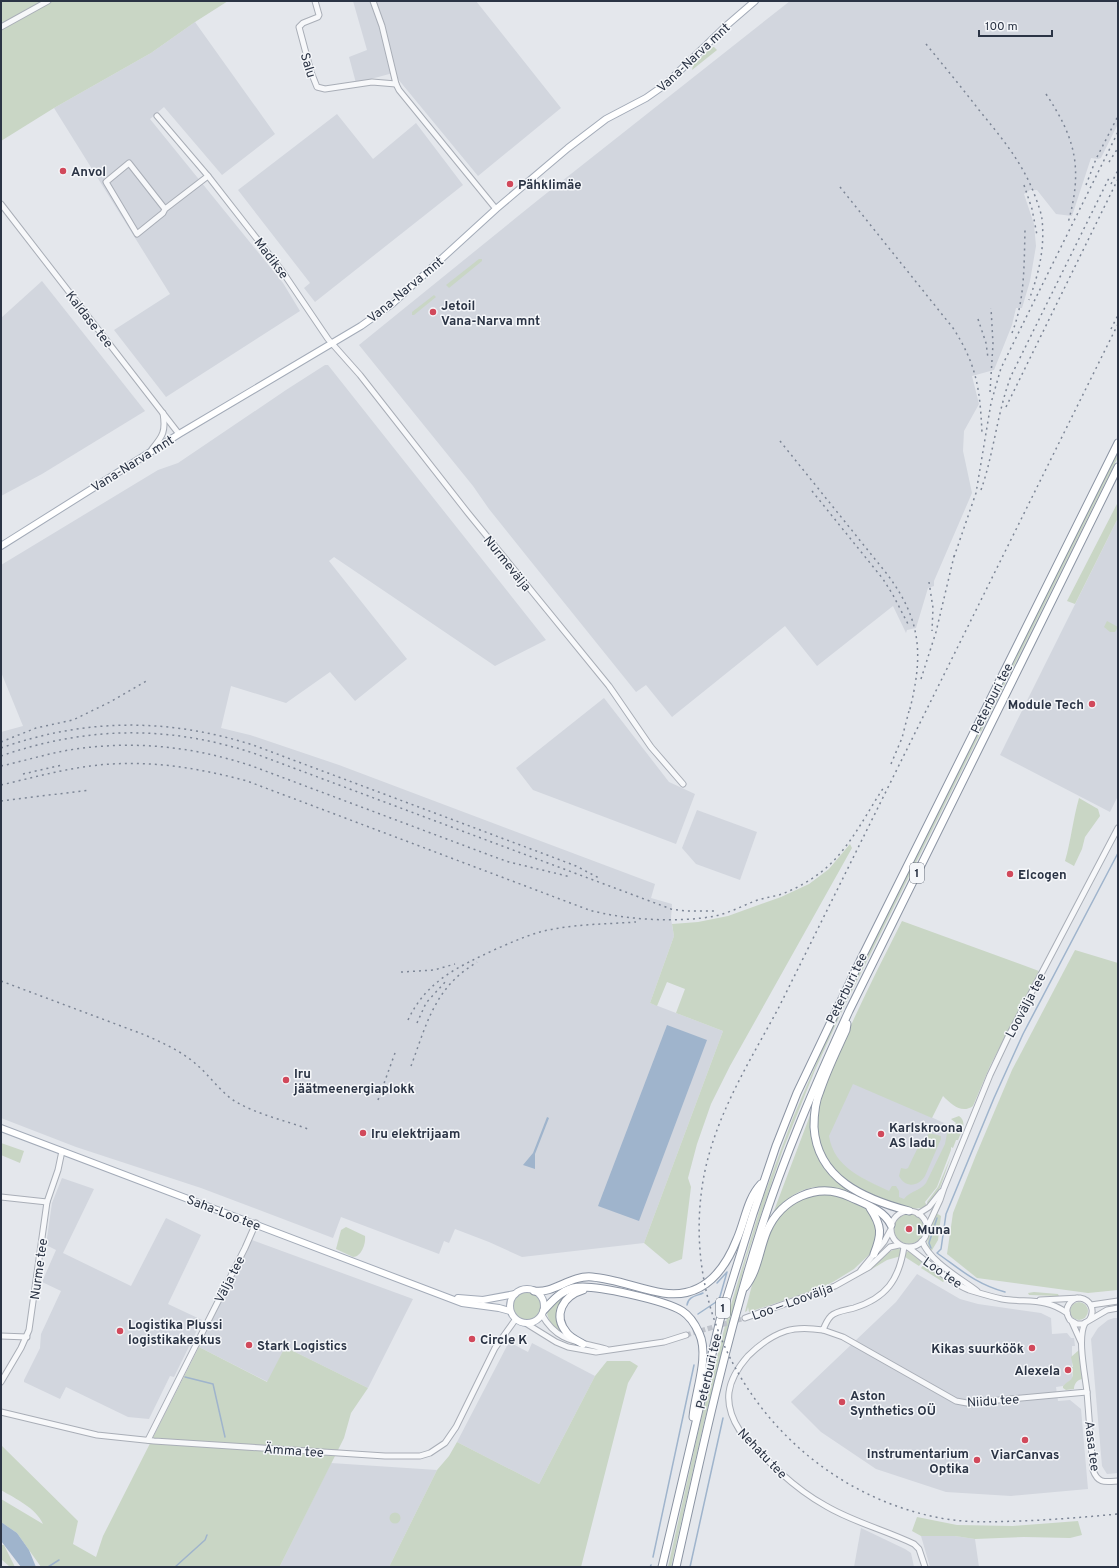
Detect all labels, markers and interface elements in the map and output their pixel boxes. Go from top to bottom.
scale bar [979,12,1052,38]
text: 100 m [985,19,1018,35]
street label: Vana-Narva mnt [654,20,734,96]
street label: Salu [296,51,318,80]
place label: Anvol [71,165,106,181]
marker: Anvol [58,166,68,176]
place label: Pähklimäe [518,178,582,194]
marker: Pähklimäe [505,179,515,189]
street label: Madikse [250,235,291,283]
street label: Vana-Narva mnt [365,254,448,327]
street label: Kaldase tee [61,289,116,352]
place label: Jetoil Vana-Narva mnt [441,299,540,330]
marker: Jetoil Vana-Narva mnt [428,307,438,317]
street label: Vana-Narva mnt [89,433,177,496]
street label: Nurmevälja [479,533,534,595]
street label: Peterburi tee [968,661,1017,737]
place label: Module Tech [1008,698,1084,714]
marker: Module Tech [1087,699,1097,709]
road number: 1 [910,863,924,883]
place label: Elcogen [1018,868,1067,884]
marker: Elcogen [1005,869,1015,879]
street label: Peterburi tee [824,951,872,1027]
street label: Loovälja tee [1003,971,1051,1041]
place label: Iru jäätmeenergiaplokk [293,1067,415,1098]
marker: Iru jäätmeenergiaplokk [281,1075,291,1085]
place label: Karlskroona AS ladu [889,1121,963,1152]
place label: Iru elektrijaam [371,1127,460,1143]
marker: Iru elektrijaam [358,1128,368,1138]
marker: Karlskroona AS ladu [876,1129,886,1139]
street label: Saha-Loo tee [184,1192,263,1235]
place label: Muna [917,1223,950,1239]
marker: Muna [904,1224,914,1234]
street label: Nurme tee [28,1238,52,1301]
street label: Välja tee [212,1254,249,1306]
street label: Loo tee [919,1254,964,1293]
street label: Loo — Loovälja [750,1281,835,1325]
road number: 1 [716,1298,730,1318]
place label: Logistika Plussi logistikakeskus [128,1318,223,1349]
marker: Logistika Plussi logistikakeskus [115,1326,125,1336]
street label: Peterburi tee [693,1332,726,1411]
place label: Circle K [480,1333,528,1349]
marker: Circle K [467,1334,477,1344]
place label: Stark Logistics [257,1339,347,1355]
marker: Stark Logistics [244,1340,254,1350]
place label: Kikas suurköök [931,1342,1024,1358]
marker: Kikas suurköök [1027,1343,1037,1353]
place label: Alexela [1015,1364,1060,1380]
marker: Alexela [1063,1365,1073,1375]
place label: Aston Synthetics OÜ [850,1389,936,1420]
street label: Niidu tee [966,1392,1020,1412]
marker: Aston Synthetics OÜ [837,1397,847,1407]
street label: Aasa tee [1080,1420,1102,1472]
street label: Nehatu tee [733,1426,790,1483]
marker: ViarCanvas [1020,1435,1030,1445]
street label: Ämma tee [263,1440,324,1462]
place label: Instrumentarium Optika [867,1447,969,1478]
place label: ViarCanvas [991,1448,1059,1464]
marker: Instrumentarium Optika [972,1455,982,1465]

